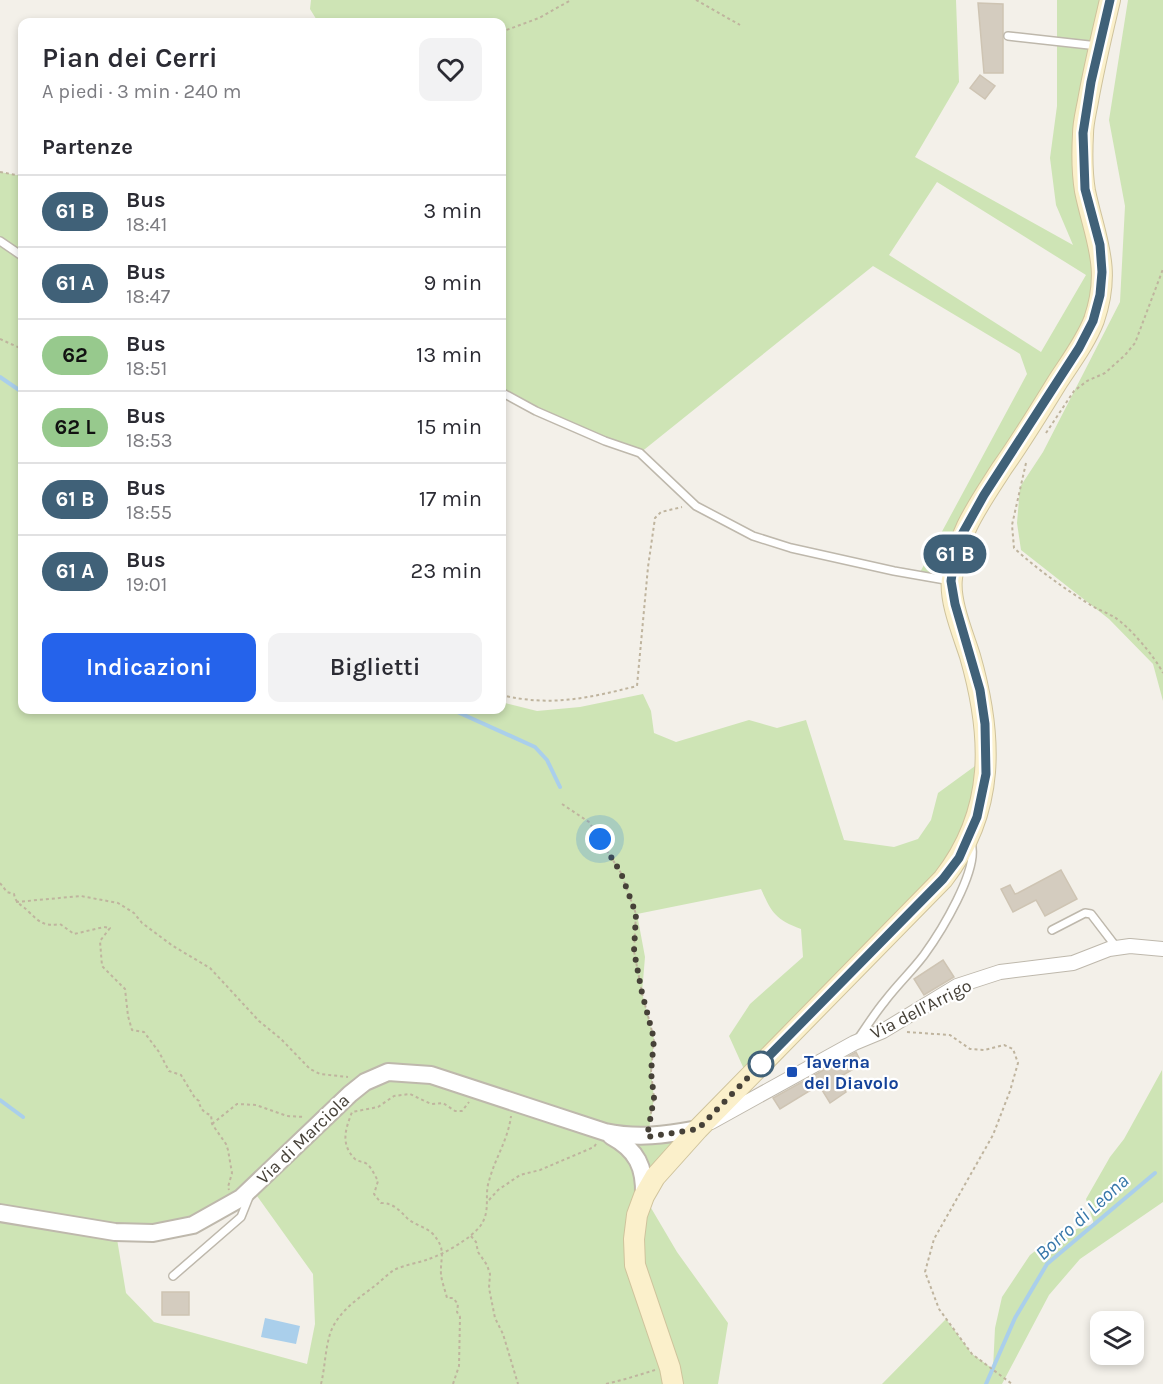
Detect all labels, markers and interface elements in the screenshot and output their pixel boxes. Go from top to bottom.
button: heart [419,38,482,101]
text: Pian dei Cerri [42,41,218,74]
text: A piedi · 3 min · 240 m [42,80,242,103]
text: Partenze [42,134,133,160]
text: Bus [126,187,166,213]
text: 3 min [423,198,482,224]
text: 61 B [55,199,95,223]
text: 18:41 [126,213,167,236]
text: Bus [126,259,166,285]
text: 9 min [424,270,482,296]
text: 61 A [56,271,94,295]
text: 18:47 [126,285,170,308]
text: Bus [126,331,166,357]
text: 13 min [416,342,482,368]
text: 62 [62,343,88,367]
text: 18:51 [126,357,167,380]
text: Bus [126,403,166,429]
text: 15 min [417,414,482,440]
text: 62 L [54,415,96,439]
text: 18:53 [126,429,173,452]
text: Bus [126,475,166,501]
text: 17 min [419,486,482,512]
text: 61 B [55,487,95,511]
text: 18:55 [126,501,172,524]
line badge: 61 B [913,534,997,574]
text: 61 B [935,542,975,566]
text: Bus [126,547,166,573]
text: 23 min [411,558,482,584]
text: 61 A [56,559,94,583]
text: 19:01 [126,573,167,596]
button: Indicazioni [42,633,256,702]
button: Biglietti [268,633,482,702]
your location [585,824,615,854]
street label: Via dell'Arrigo [867,974,975,1044]
unlabelled marker [748,1051,774,1077]
place label: Taverna del Diavolo [804,1051,899,1094]
marker: Taverna del Diavolo [785,1065,799,1079]
street label: Via di Marciola [252,1089,354,1189]
water label: Borro di Leona [1031,1169,1133,1265]
map controls [1090,1311,1144,1365]
button: layers [1090,1311,1144,1365]

